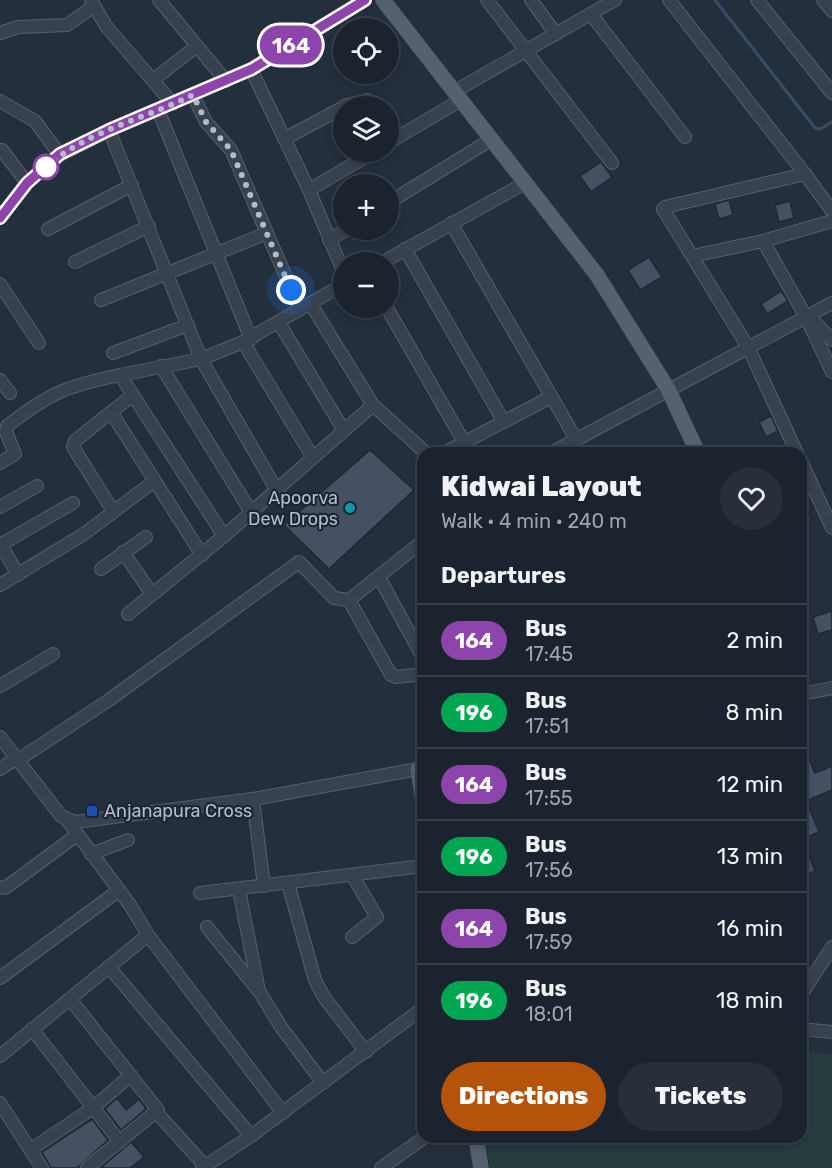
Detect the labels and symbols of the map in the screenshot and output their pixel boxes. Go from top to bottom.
line badge: 164 [256,26,326,64]
unlabelled marker [33,154,59,180]
your location [276,275,306,305]
place label: Apoorva Dew Drops [248,487,338,530]
marker: Apoorva Dew Drops [343,501,357,515]
place label: Anjanapura Cross [104,800,252,822]
marker: Anjanapura Cross [85,804,99,818]

